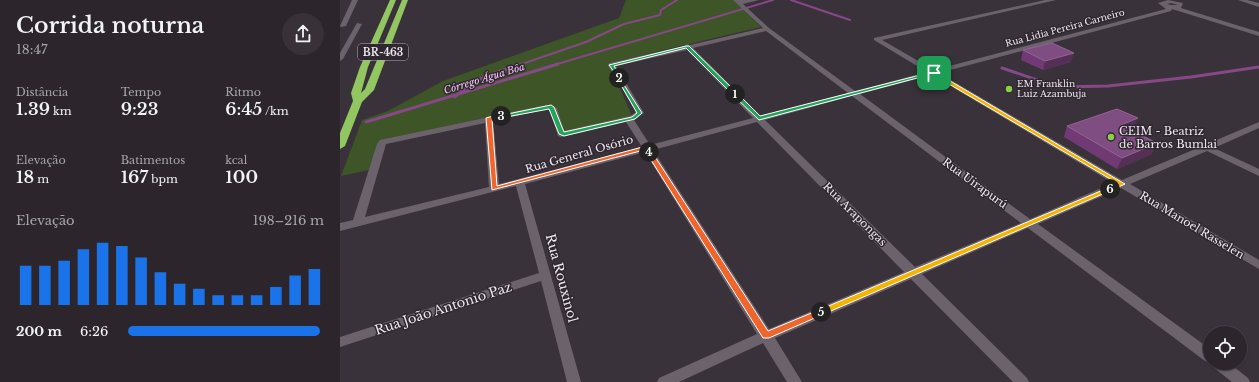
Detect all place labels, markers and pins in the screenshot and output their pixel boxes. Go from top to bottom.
pin [917,56,951,90]
pin: 2 [609,68,629,88]
place label: EM Franklin Luiz Azambuja [1017,78,1086,99]
pin: 1 [725,84,745,104]
marker: EM Franklin Luiz Azambuja [1004,84,1014,94]
pin: 3 [491,106,511,126]
place label: CEIM - Beatriz de Barros Bumlai [1119,124,1217,151]
marker: CEIM - Beatriz de Barros Bumlai [1106,132,1116,142]
pin: 4 [639,142,659,162]
pin: 6 [1100,179,1120,199]
pin: 5 [811,302,831,322]

